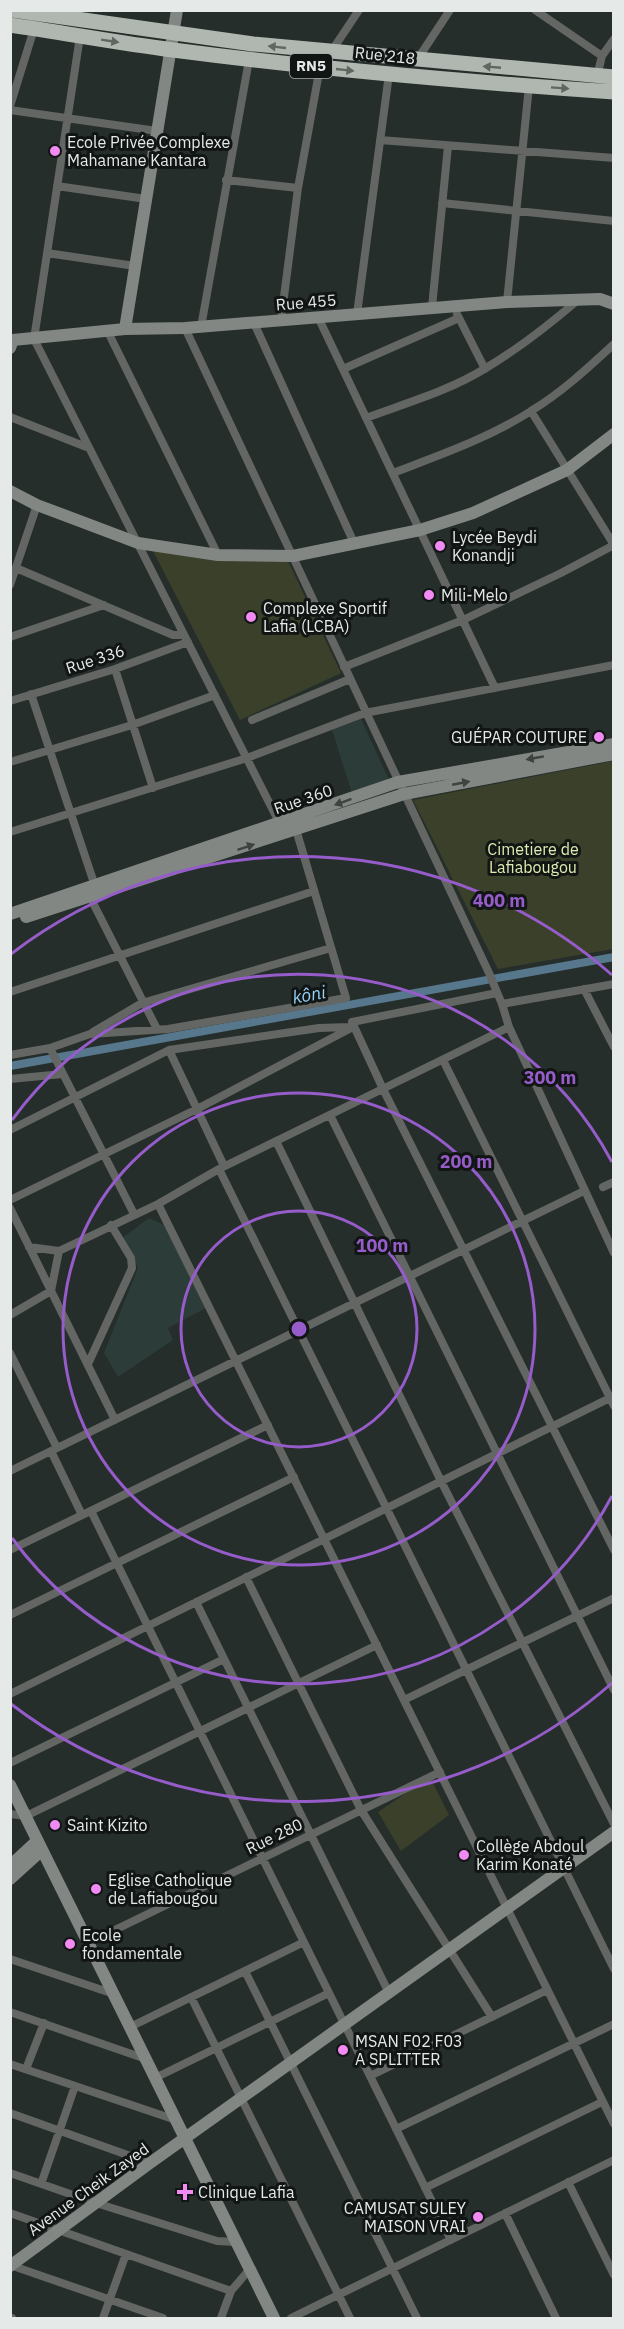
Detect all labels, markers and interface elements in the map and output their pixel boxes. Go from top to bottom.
one-way arrow [100,36,119,45]
one-way arrow [268,42,287,52]
street label: Rue 218 [354,42,416,68]
road number: RN5 [290,54,332,78]
one-way arrow [483,62,502,72]
one-way arrow [335,65,354,75]
one-way arrow [551,84,570,93]
place label: Ecole Privée Complexe Mahamane Kantara [67,132,230,170]
marker: Ecole Privée Complexe Mahamane Kantara [48,144,62,158]
street label: Rue 455 [275,289,337,315]
place label: Lycée Beydi Konandji [452,527,537,565]
marker: Lycée Beydi Konandji [433,539,447,553]
place label: Mili-Melo [441,585,508,605]
marker: Mili-Melo [422,588,436,602]
place label: Complexe Sportif Lafia (LCBA) [263,598,387,636]
marker: Complexe Sportif Lafia (LCBA) [244,610,258,624]
street label: Rue 336 [63,640,127,678]
place label: GUÉPAR COUTURE [451,726,587,747]
marker: GUÉPAR COUTURE [592,730,606,744]
one-way arrow [526,754,545,763]
one-way arrow [452,778,471,787]
street label: Rue 360 [271,780,335,818]
one-way arrow [334,798,352,808]
park label: Cimetiere de Lafiabougou [487,839,579,877]
one-way arrow [237,841,255,851]
text: 400 m [473,889,525,912]
water label: kôni [290,980,328,1009]
text: 300 m [524,1066,576,1089]
text: 200 m [440,1150,492,1173]
text: 100 m [356,1234,408,1257]
centre of rings [289,1319,309,1339]
street label: Rue 280 [242,1814,306,1858]
place label: Saint Kizito [67,1815,147,1835]
marker: Saint Kizito [48,1818,62,1832]
place label: Collège Abdoul Karim Konaté [476,1836,584,1874]
marker: Collège Abdoul Karim Konaté [457,1848,471,1862]
place label: Eglise Catholique de Lafiabougou [108,1870,232,1908]
marker: Eglise Catholique de Lafiabougou [89,1882,103,1896]
place label: Ecole fondamentale [82,1925,182,1963]
marker: Ecole fondamentale [63,1937,77,1951]
place label: MSAN F02 F03 A SPLITTER [355,2031,463,2069]
marker: MSAN F02 F03 A SPLITTER [336,2043,350,2057]
street label: Avenue Cheik Zayed [23,2138,153,2240]
place label: Clinique Lafia [198,2182,295,2202]
marker: Clinique Lafia [176,2183,194,2201]
place label: CAMUSAT SULEY MAISON VRAI [344,2198,466,2236]
marker: CAMUSAT SULEY MAISON VRAI [471,2210,485,2224]

